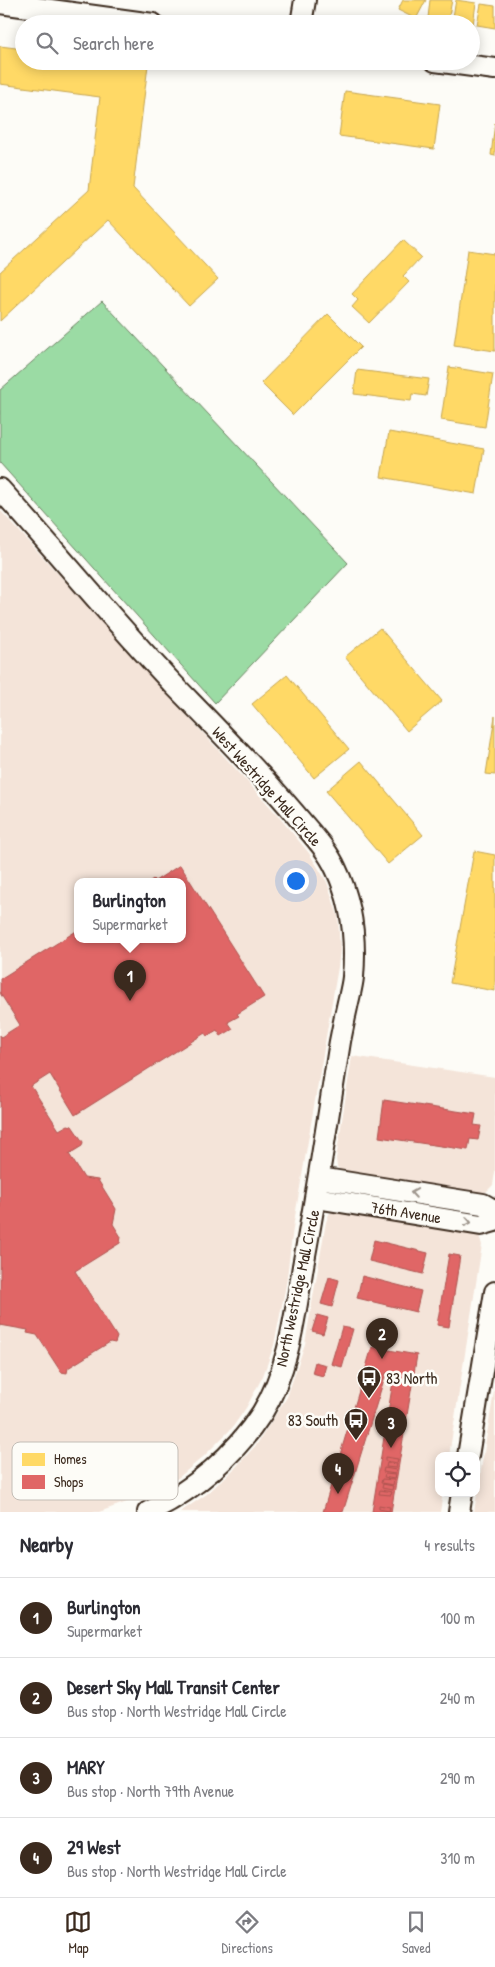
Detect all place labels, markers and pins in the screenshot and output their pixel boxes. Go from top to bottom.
pin: 1 [114,960,146,1001]
pin: 2 [366,1318,398,1359]
bus stop icon: 83 North [356,1365,382,1399]
place label: 83 North [386,1367,437,1389]
bus stop icon: 83 South [343,1407,369,1441]
pin: 3 [375,1407,407,1448]
place label: 83 South [288,1409,338,1431]
pin: 4 [322,1453,354,1494]

